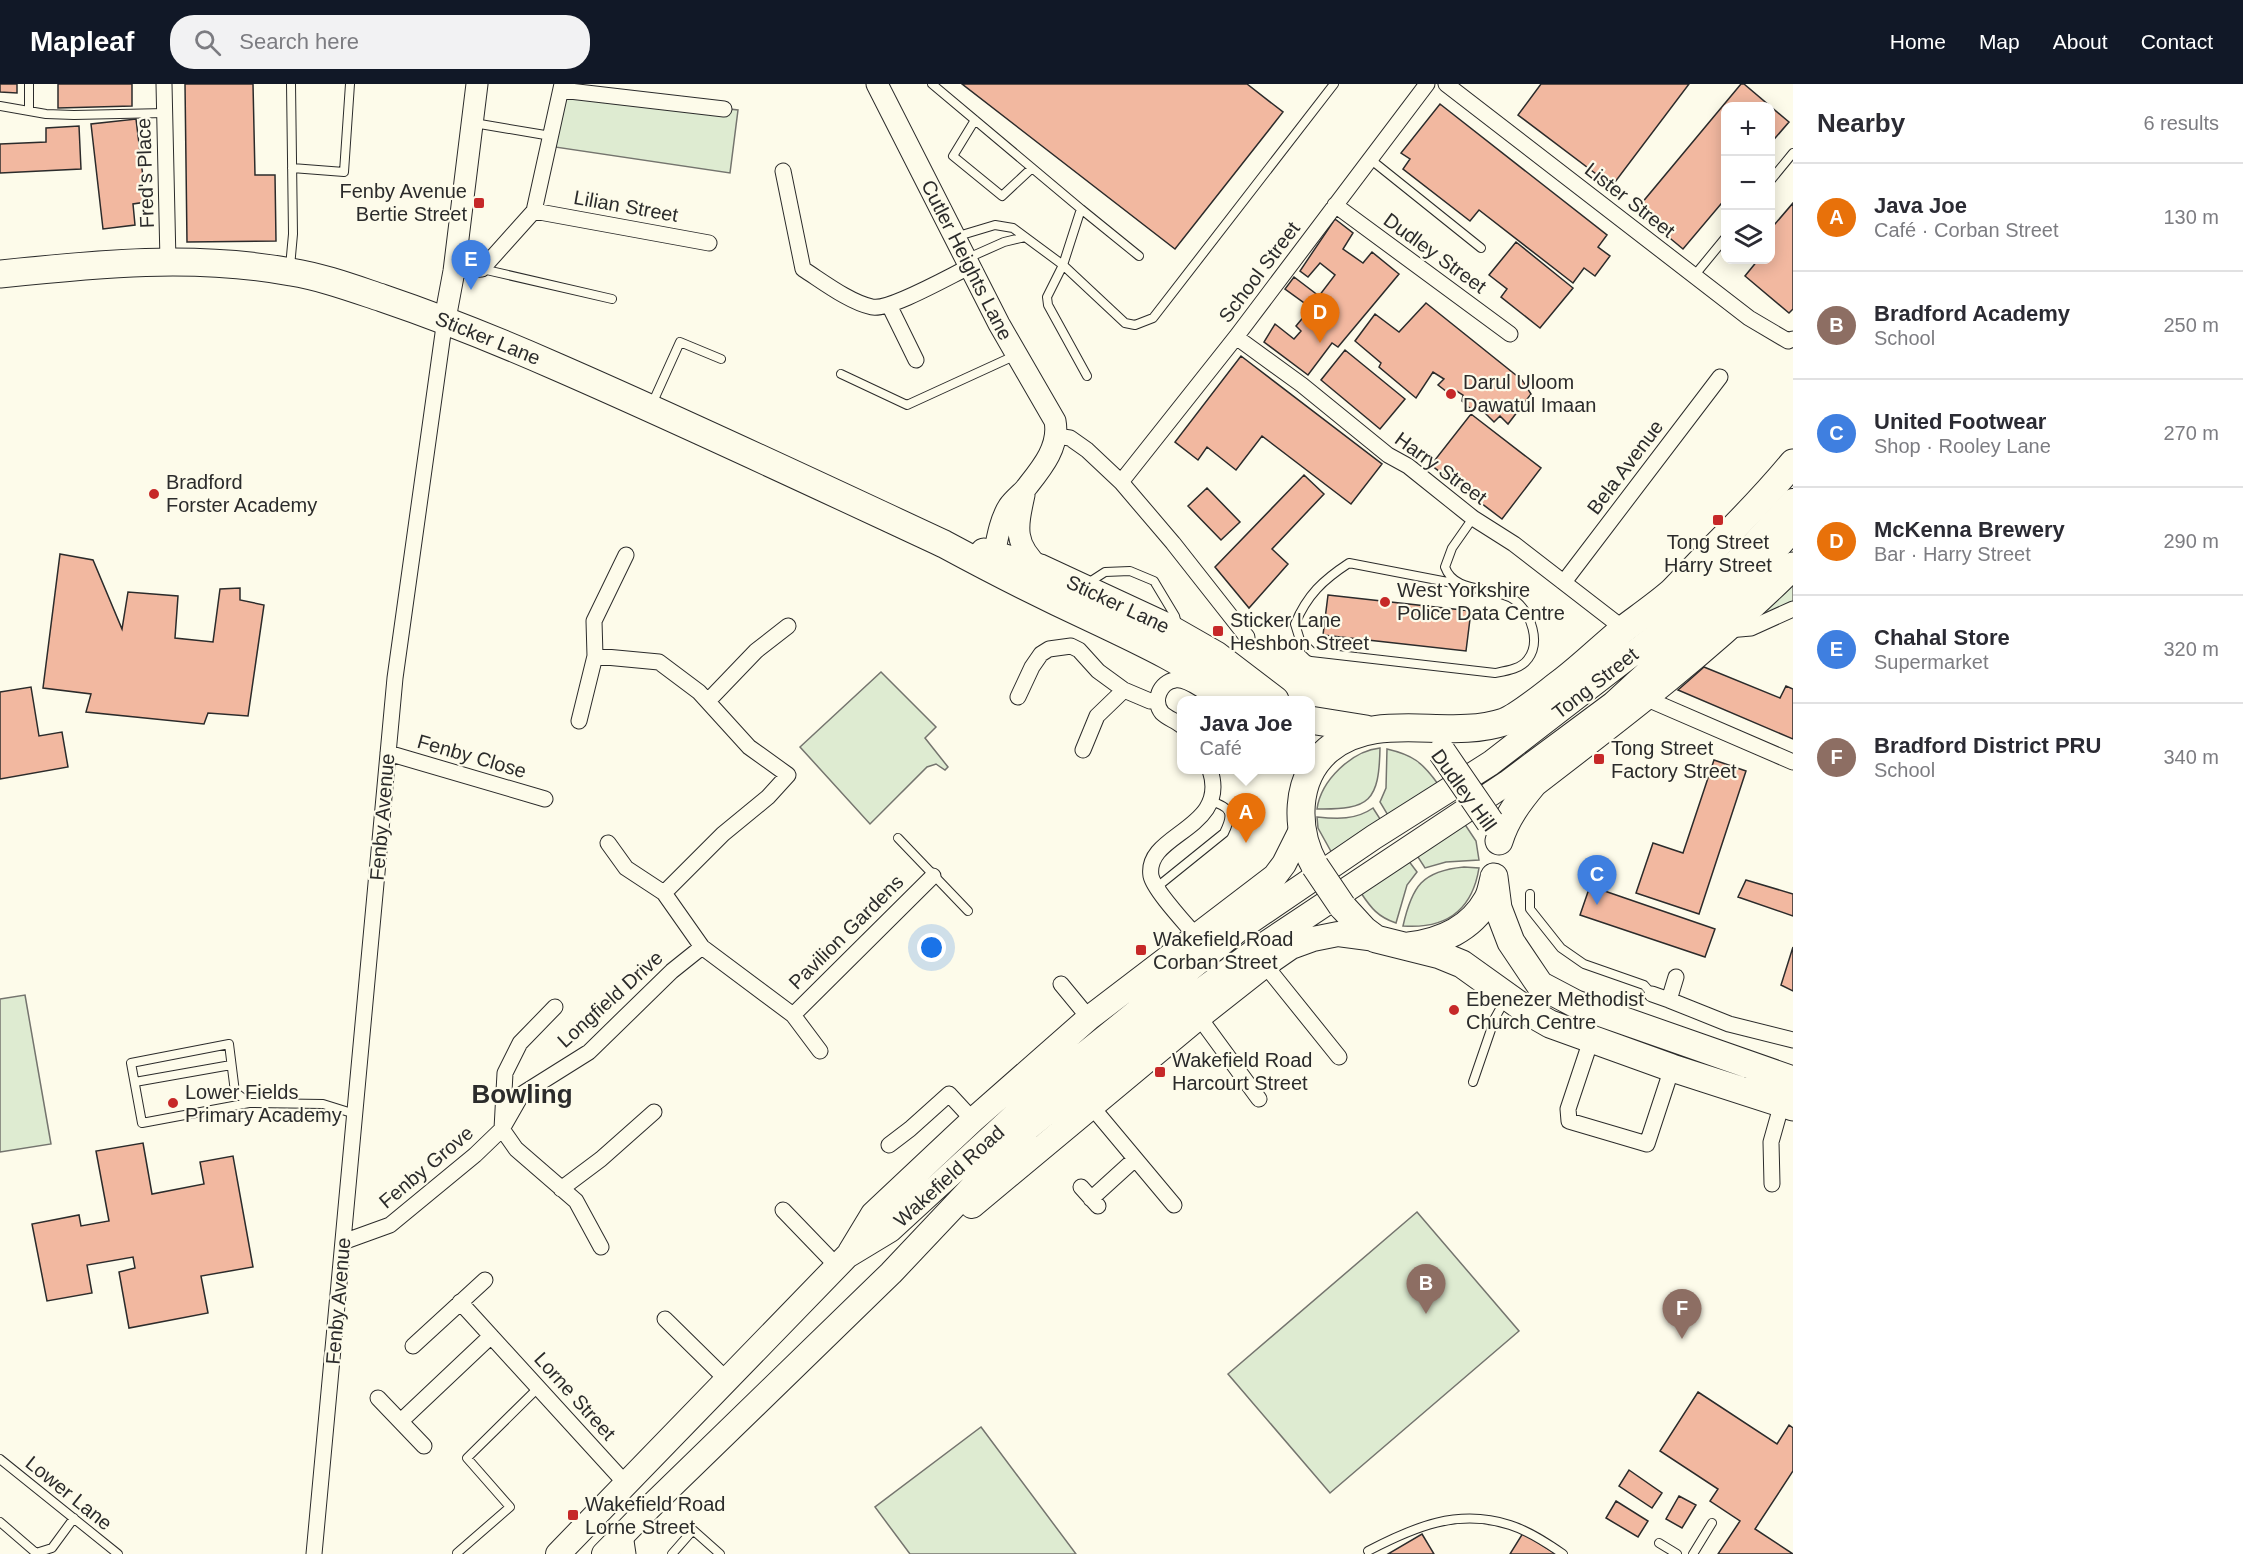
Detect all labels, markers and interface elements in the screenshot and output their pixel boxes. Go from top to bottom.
search box [170,15,590,69]
text: Mapleaf [30,26,134,57]
icon: search [191,26,224,59]
text: Search here [239,29,359,54]
text: Home [1890,30,1946,53]
text: Map [1979,30,2020,53]
text: About [2053,30,2108,53]
text: Contact [2141,30,2213,53]
map controls [1721,102,1775,264]
button: + [1721,102,1775,156]
text: Nearby [1817,108,1905,138]
text: 6 results [2143,112,2219,134]
street label: Fred's Place [132,117,158,229]
button: − [1721,156,1775,210]
street label: Lister Street [1581,158,1680,242]
street label: Cutler Heights Lane [917,176,1017,344]
place label: Fenby Avenue Bertie Street [339,180,467,225]
street label: Lilian Street [572,186,680,226]
text: Java Joe [1874,193,1967,218]
marker: Fenby Avenue Bertie Street [472,196,486,210]
text: A [1829,206,1844,228]
text: 130 m [2163,206,2219,228]
street label: Dudley Street [1380,208,1491,298]
button: layers [1721,210,1775,264]
street label: School Street [1214,217,1304,327]
text: Café · Corban Street [1874,219,2059,241]
pin: E [452,240,490,290]
pin: D [1300,294,1340,343]
text: Bradford Academy [1874,301,2070,326]
street label: Sticker Lane [432,307,544,369]
text: B [1829,314,1844,336]
text: 250 m [2163,314,2219,336]
text: School [1874,327,1935,349]
place label: Darul Uloom Dawatul Imaan [1463,371,1596,416]
marker: Darul Uloom Dawatul Imaan [1444,387,1458,401]
text: United Footwear [1874,409,2046,434]
street label: Bela Avenue [1583,416,1667,518]
text: C [1829,422,1844,444]
text: 270 m [2163,422,2219,444]
street label: Harry Street [1391,427,1491,509]
text: Shop · Rooley Lane [1874,435,2051,457]
place label: Bradford Forster Academy [166,471,317,516]
marker: Bradford Forster Academy [147,487,161,501]
marker: Tong Street Harry Street [1711,513,1725,527]
text: McKenna Brewery [1874,517,2065,542]
text: D [1829,530,1844,552]
text: 290 m [2163,530,2219,552]
place label: Tong Street Harry Street [1664,531,1772,576]
text: Bar · Harry Street [1874,543,2031,565]
street label: Sticker Lane [1063,571,1173,637]
place label: West Yorkshire Police Data Centre [1397,579,1565,624]
marker: West Yorkshire Police Data Centre [1378,595,1392,609]
place label: Sticker Lane Heshbon Street [1230,609,1369,654]
marker: Sticker Lane Heshbon Street [1211,624,1225,638]
text: Chahal Store [1874,625,2010,650]
text: E [1830,638,1843,660]
text: 320 m [2163,638,2219,660]
street label: Tong Street [1548,643,1642,723]
text: Supermarket [1874,651,1989,673]
popup [1177,696,1315,774]
text: Java Joe [1200,711,1292,736]
street label: Fenby Close [415,730,529,782]
text: Bradford District PRU [1874,733,2101,758]
text: Café [1200,737,1242,759]
place label: Tong Street Factory Street [1611,737,1737,782]
street label: Dudley Hill [1427,745,1501,835]
text: F [1830,746,1843,768]
text: 340 m [2163,746,2219,768]
marker: Tong Street Factory Street [1592,752,1606,766]
street label: Fenby Avenue [365,753,399,881]
text: School [1874,759,1935,781]
pin: A [1226,794,1266,843]
pin: C [1578,856,1616,905]
street label: Pavilion Gardens [784,870,908,994]
place label: Wakefield Road Corban Street [1153,928,1293,973]
your location [917,933,946,962]
marker: Wakefield Road Corban Street [1134,943,1148,957]
street label: Longfield Drive [553,946,667,1052]
place label: Ebenezer Methodist Church Centre [1466,988,1644,1033]
marker: Ebenezer Methodist Church Centre [1447,1003,1461,1017]
place label: Wakefield Road Harcourt Street [1172,1049,1312,1094]
marker: Wakefield Road Harcourt Street [1153,1065,1167,1079]
district label: Bowling [471,1079,573,1109]
place label: Lower Fields Primary Academy [185,1081,342,1126]
marker: Lower Fields Primary Academy [166,1096,180,1110]
street label: Fenby Grove [375,1121,477,1213]
street label: Wakefield Road [889,1121,1009,1231]
street label: Fenby Avenue [321,1237,355,1365]
pin: B [1406,1264,1446,1314]
pin: F [1662,1290,1702,1339]
street label: Lorne Street [530,1348,620,1445]
street label: Lower Lane [21,1452,117,1534]
place label: Wakefield Road Lorne Street [585,1493,725,1538]
marker: Wakefield Road Lorne Street [566,1508,580,1522]

